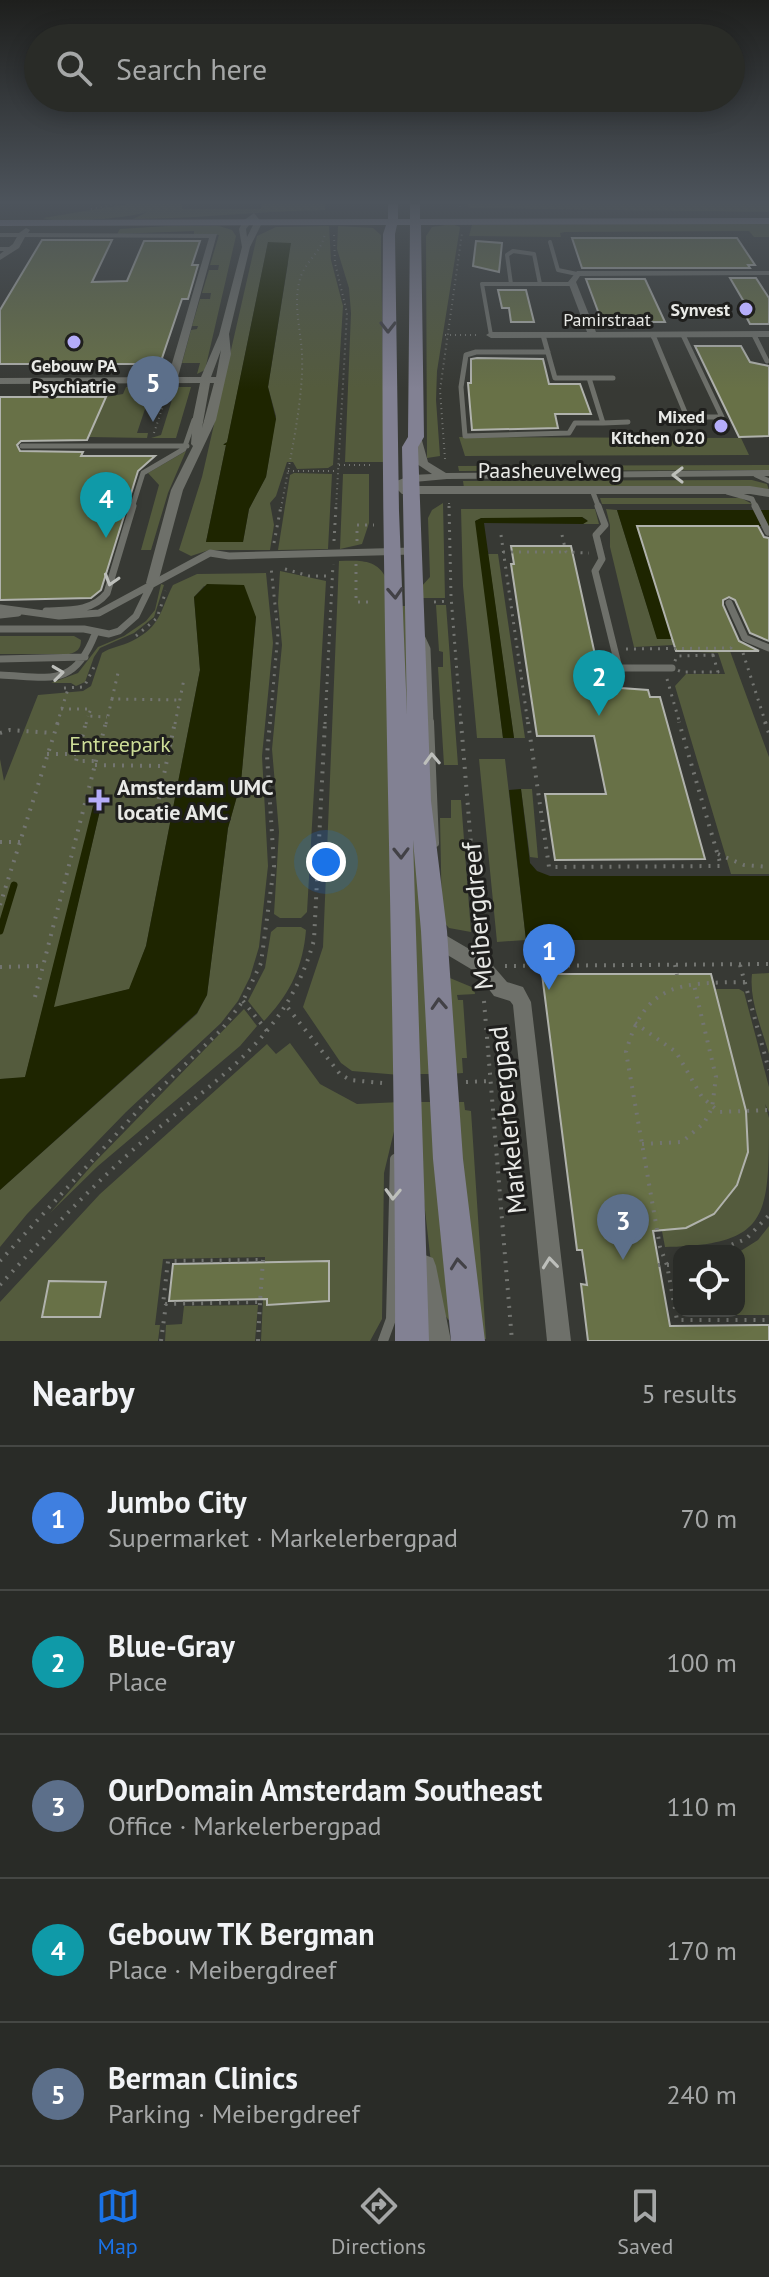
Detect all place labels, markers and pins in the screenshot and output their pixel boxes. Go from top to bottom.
place label: Synvest [671,298,731,321]
marker: Synvest [737,300,755,318]
marker: Gebouw PA Psychiatrie [65,333,83,351]
place label: Gebouw PA Psychiatrie [31,354,117,398]
pin: 5 [127,356,179,422]
place label: Mixed Kitchen 020 [611,405,705,449]
marker: Mixed Kitchen 020 [712,417,730,435]
pin: 4 [80,472,132,538]
pin: 2 [573,650,625,716]
place label: Amsterdam UMC locatie AMC [117,773,274,826]
marker: Amsterdam UMC locatie AMC [88,789,110,811]
pin: 1 [523,924,575,990]
pin: 3 [597,1194,649,1260]

